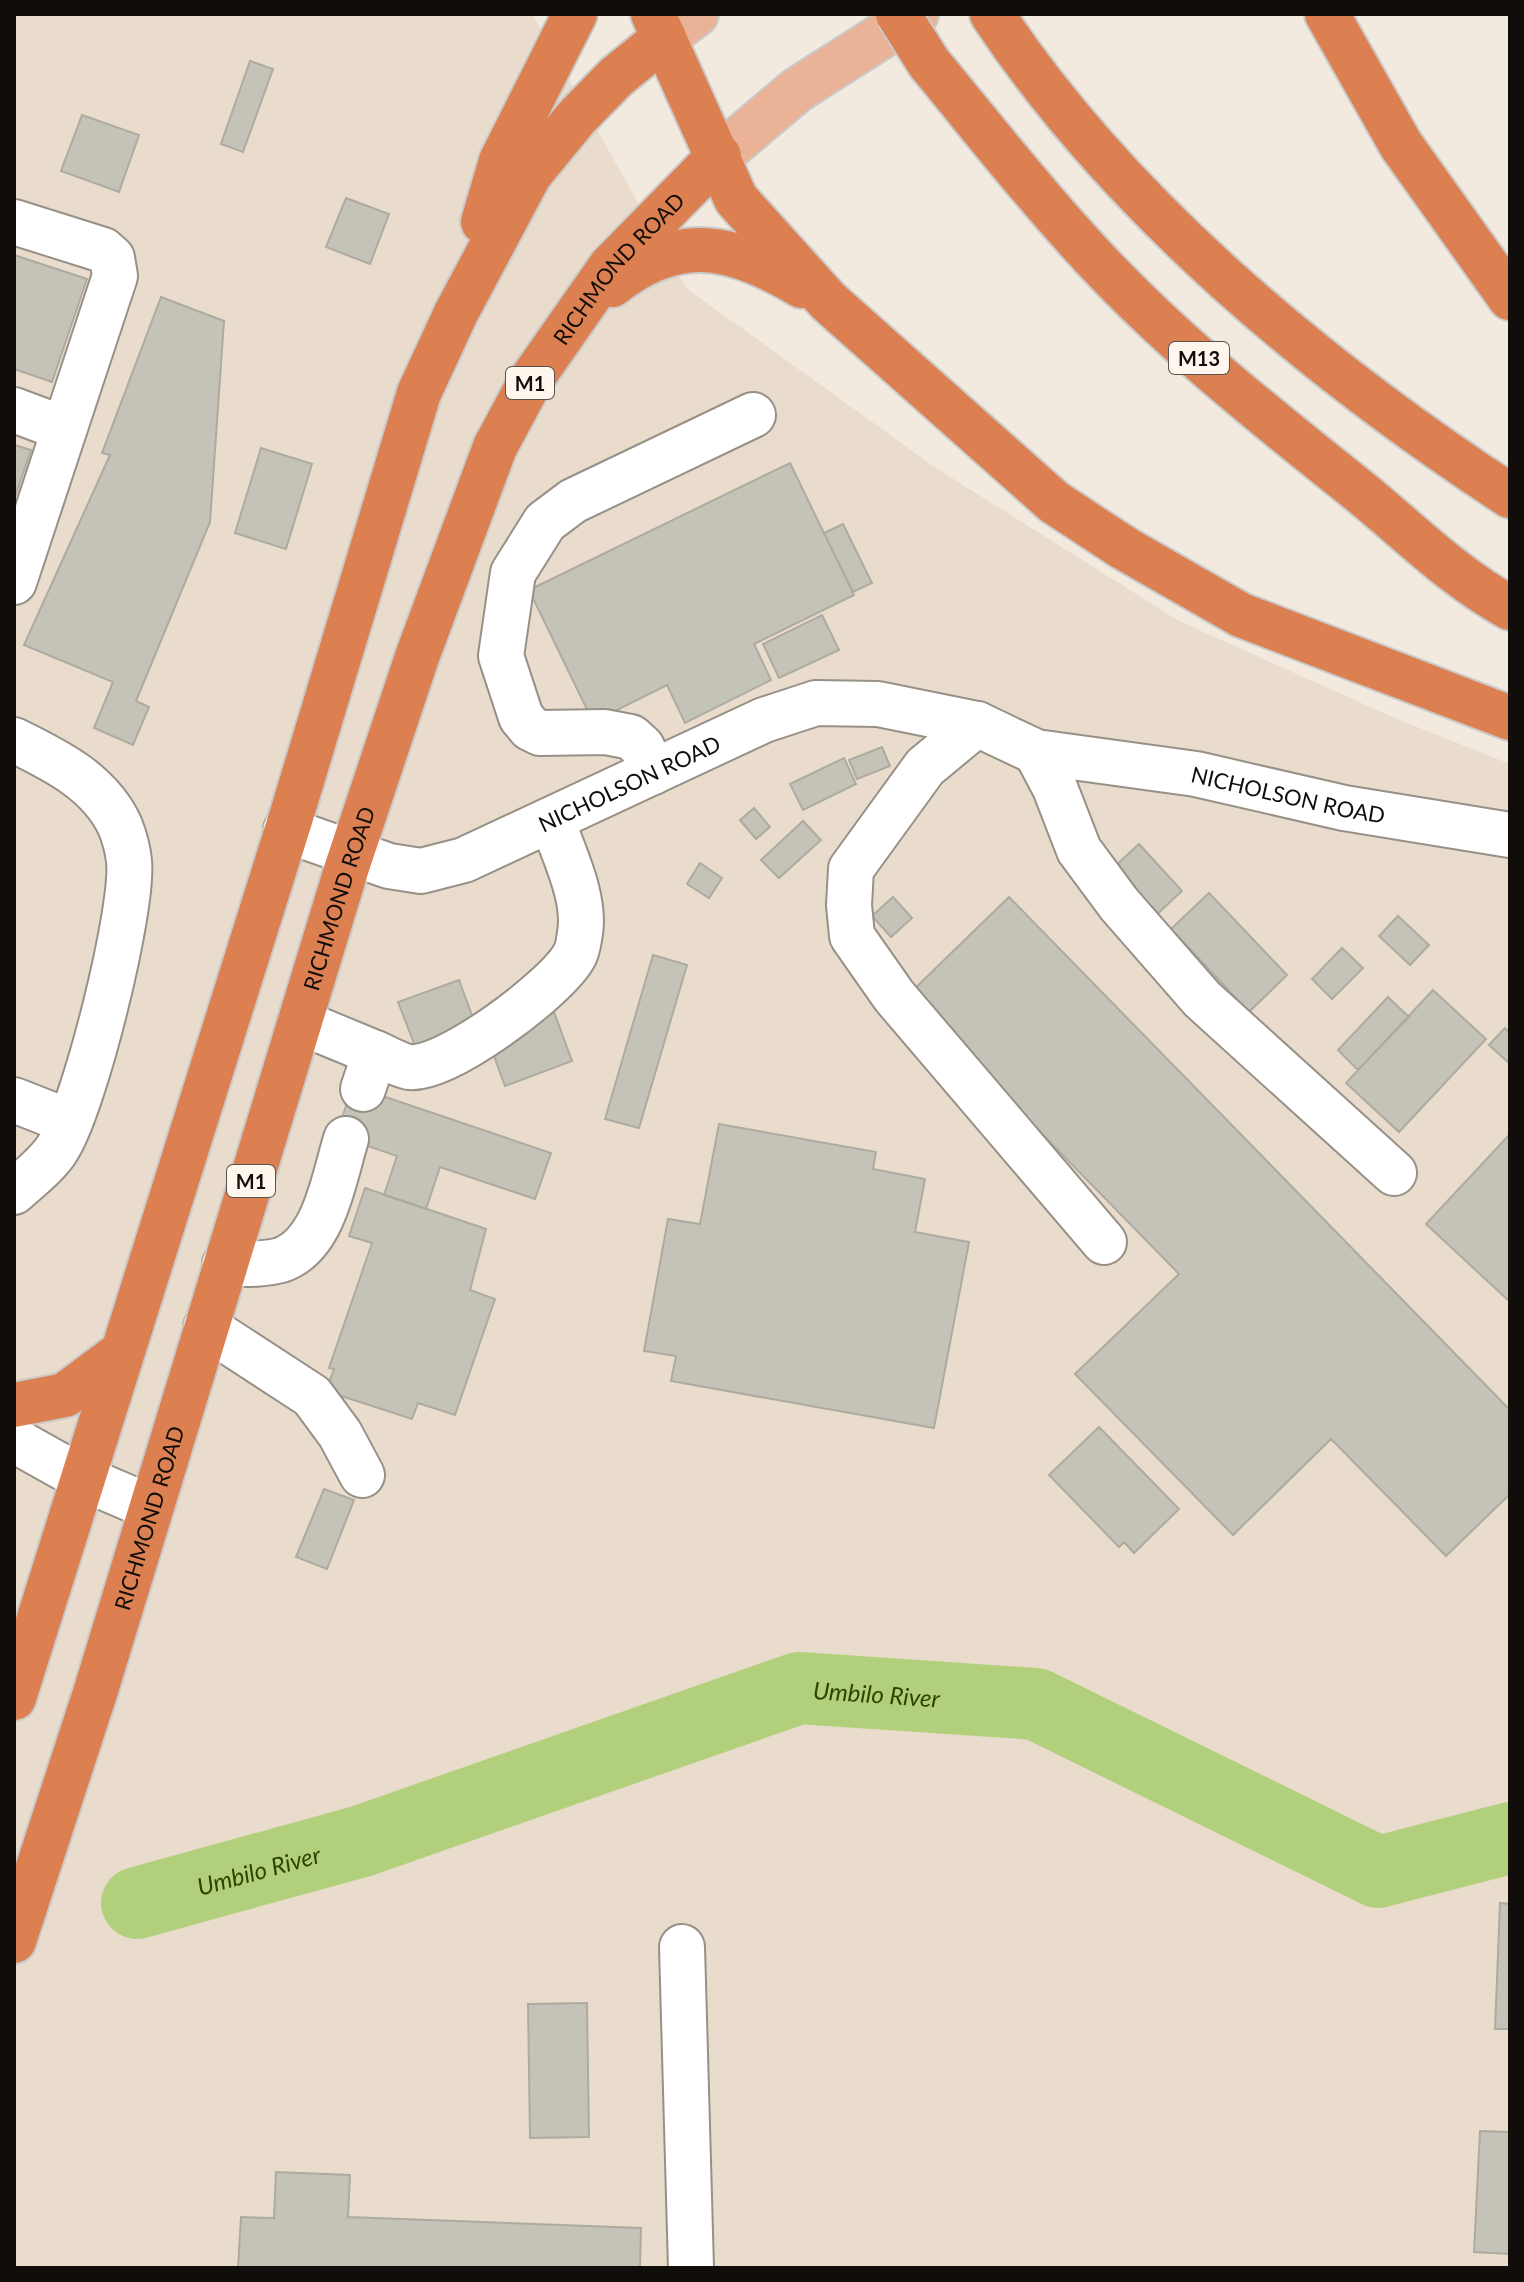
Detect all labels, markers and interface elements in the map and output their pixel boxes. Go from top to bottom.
street label: RICHMOND ROAD [547,186,690,350]
road number: M13 [1169,342,1229,374]
road number: M1 [506,367,554,399]
street label: NICHOLSON ROAD [534,729,724,837]
street label: NICHOLSON ROAD [1189,760,1387,828]
street label: RICHMOND ROAD [297,803,380,993]
road number: M1 [227,1165,275,1197]
street label: RICHMOND ROAD [108,1423,189,1613]
water label: Umbilo River [812,1674,942,1712]
water label: Umbilo River [193,1838,324,1900]

